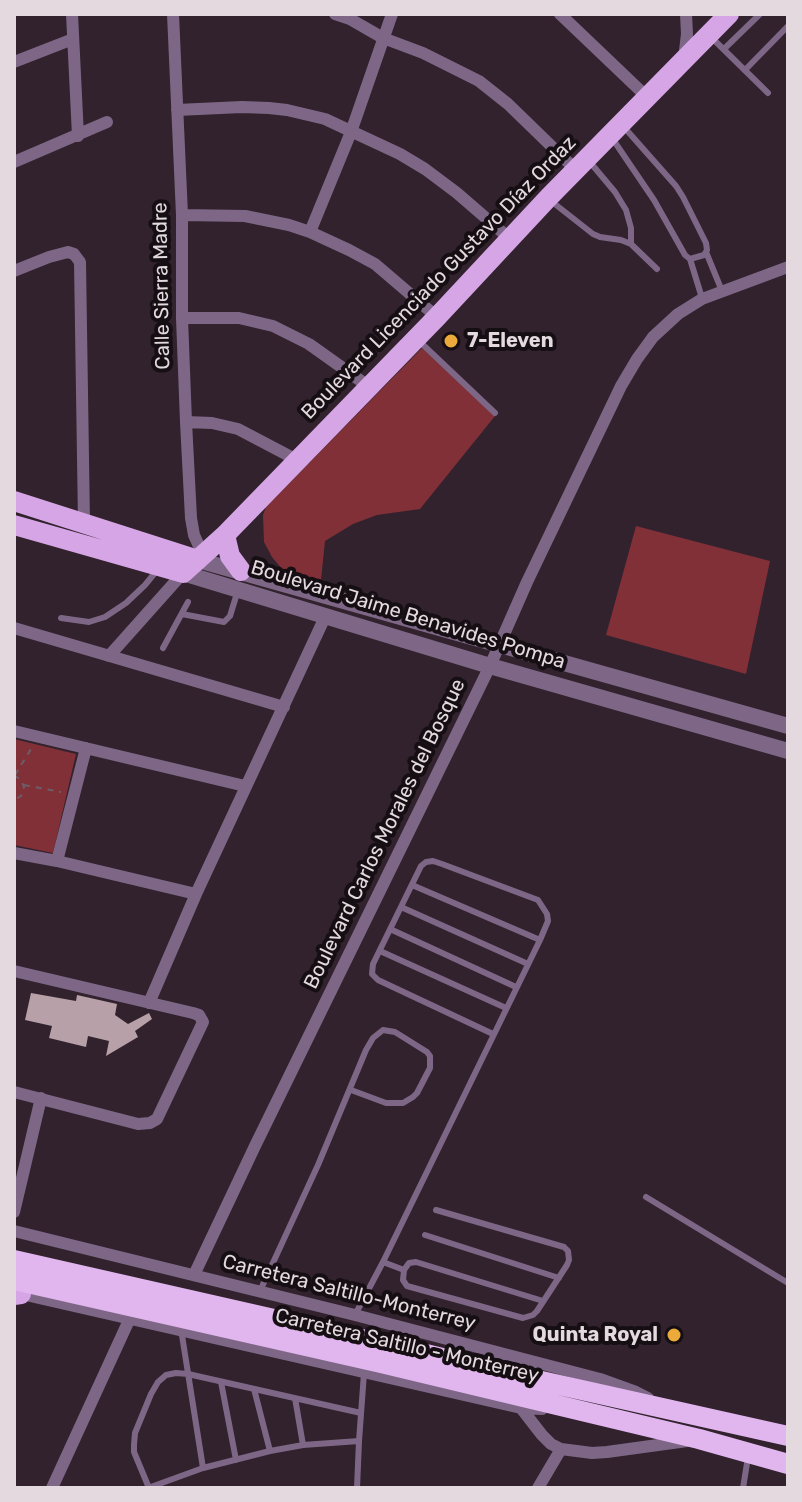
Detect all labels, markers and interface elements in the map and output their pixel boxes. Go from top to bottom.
street label: Boulevard Licenciado Gustavo Díaz Ordaz [297,131,581,425]
street label: Calle Sierra Madre [149,202,175,370]
place label: 7-Eleven [467,329,554,353]
marker: 7-Eleven [442,332,460,350]
street label: Boulevard Jaime Benavides Pompa [248,556,568,674]
street label: Boulevard Carlos Morales del Bosque [299,675,471,993]
street label: Carretera Saltillo-Monterrey [220,1250,478,1336]
street label: Carretera Saltillo - Monterrey [273,1304,541,1388]
place label: Quinta Royal [533,1323,658,1347]
marker: Quinta Royal [665,1326,683,1344]

